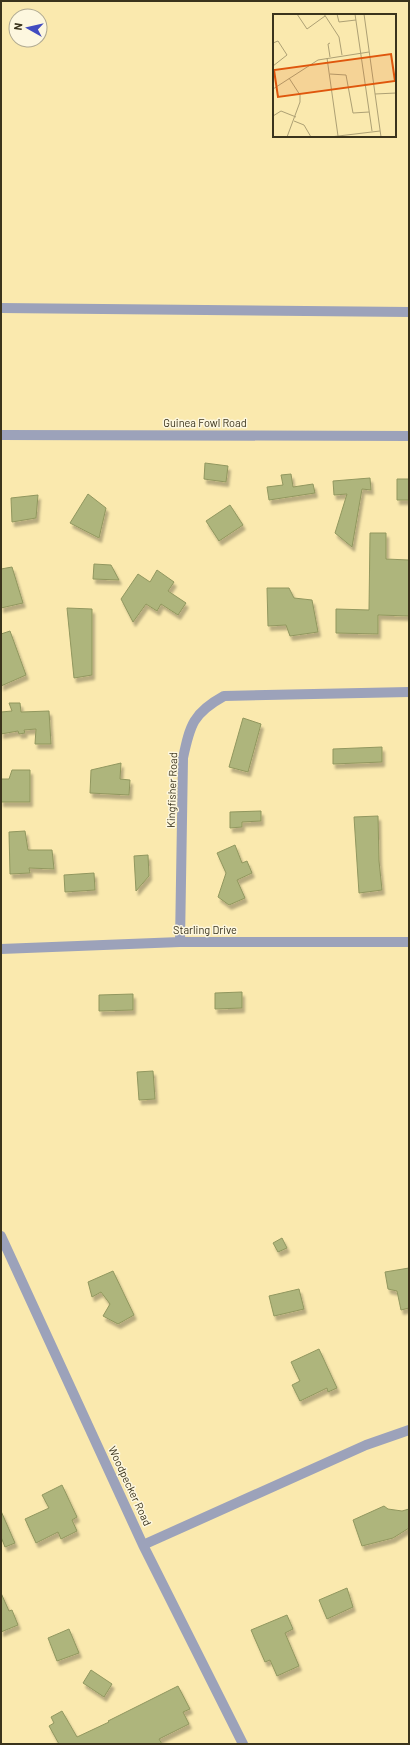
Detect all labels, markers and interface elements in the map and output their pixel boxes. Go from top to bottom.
north arrow [8,8,48,48]
inset map [273,14,396,137]
text: N [11,22,25,31]
street label: Guinea Fowl Road [163,416,247,429]
street label: Kingfisher Road [164,752,179,828]
street label: Starling Drive [173,923,237,936]
street label: Woodpecker Road [106,1444,155,1528]

